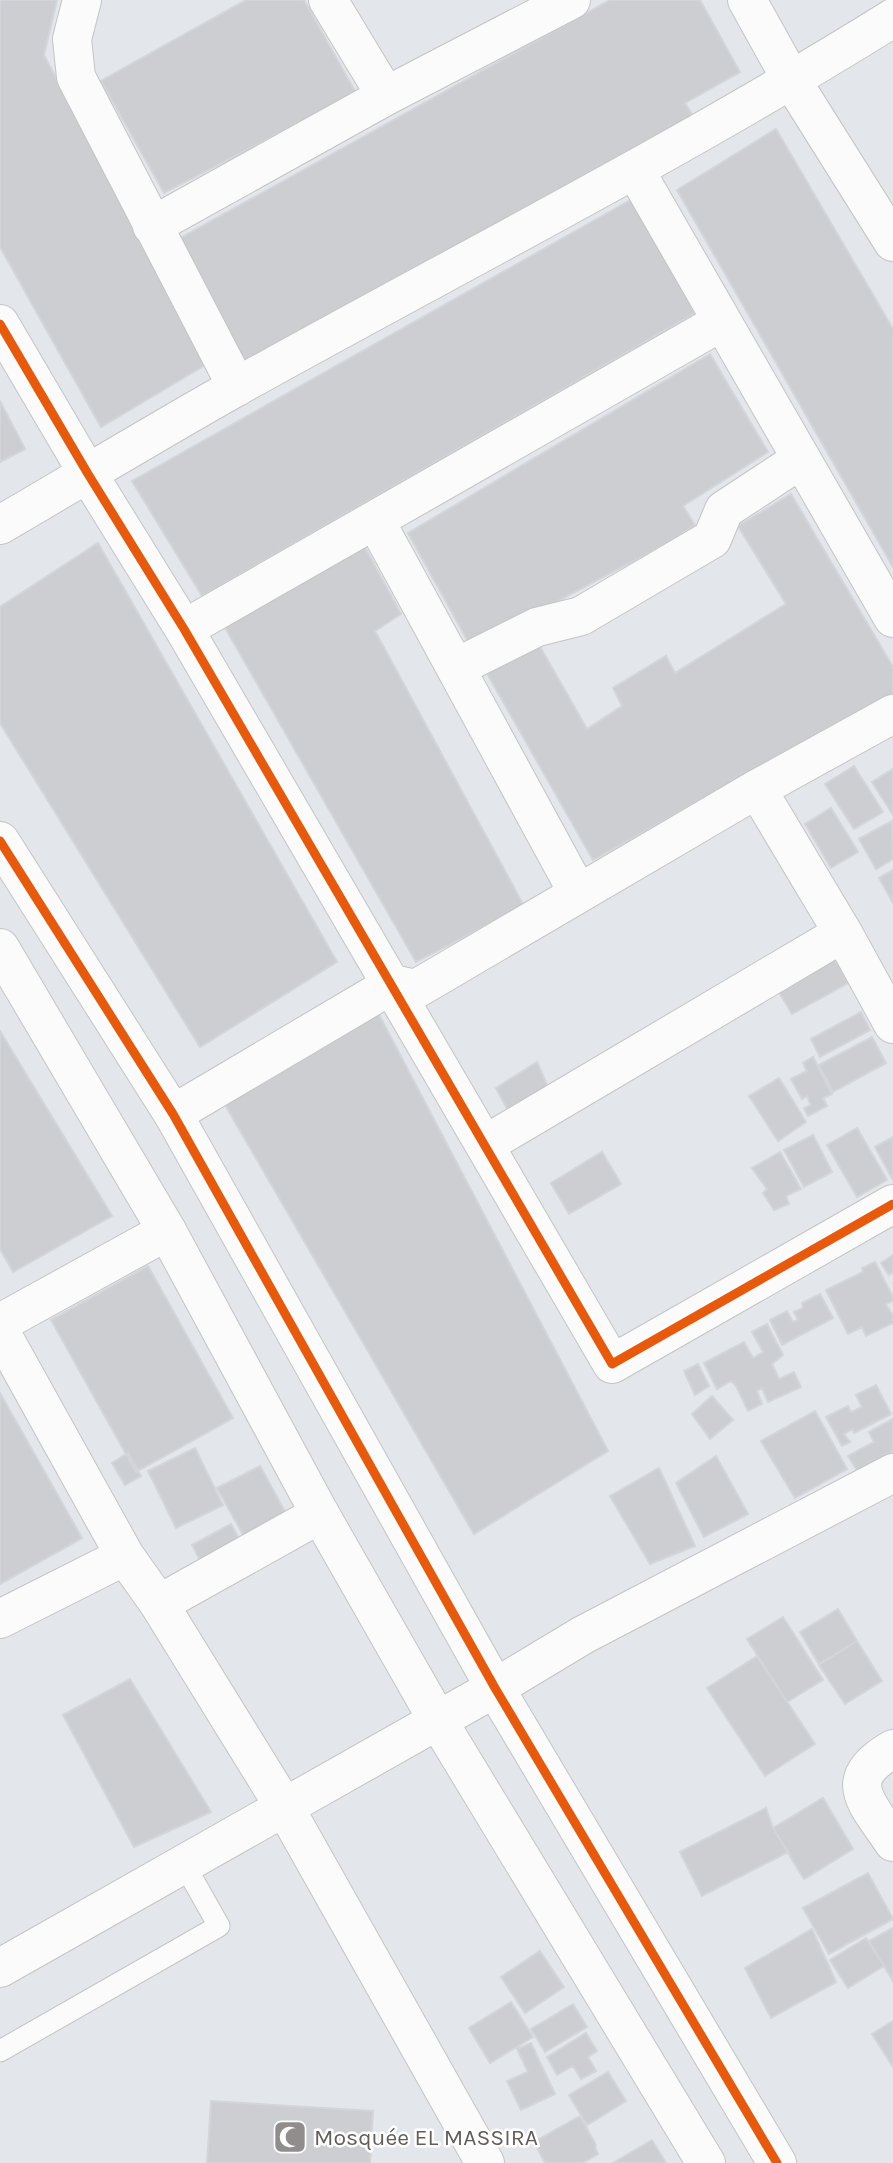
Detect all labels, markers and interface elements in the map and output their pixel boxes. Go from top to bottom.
mosque icon: Mosquée EL MASSIRA [271,2118,309,2156]
place label: Mosquée EL MASSIRA [314,2124,538,2151]

